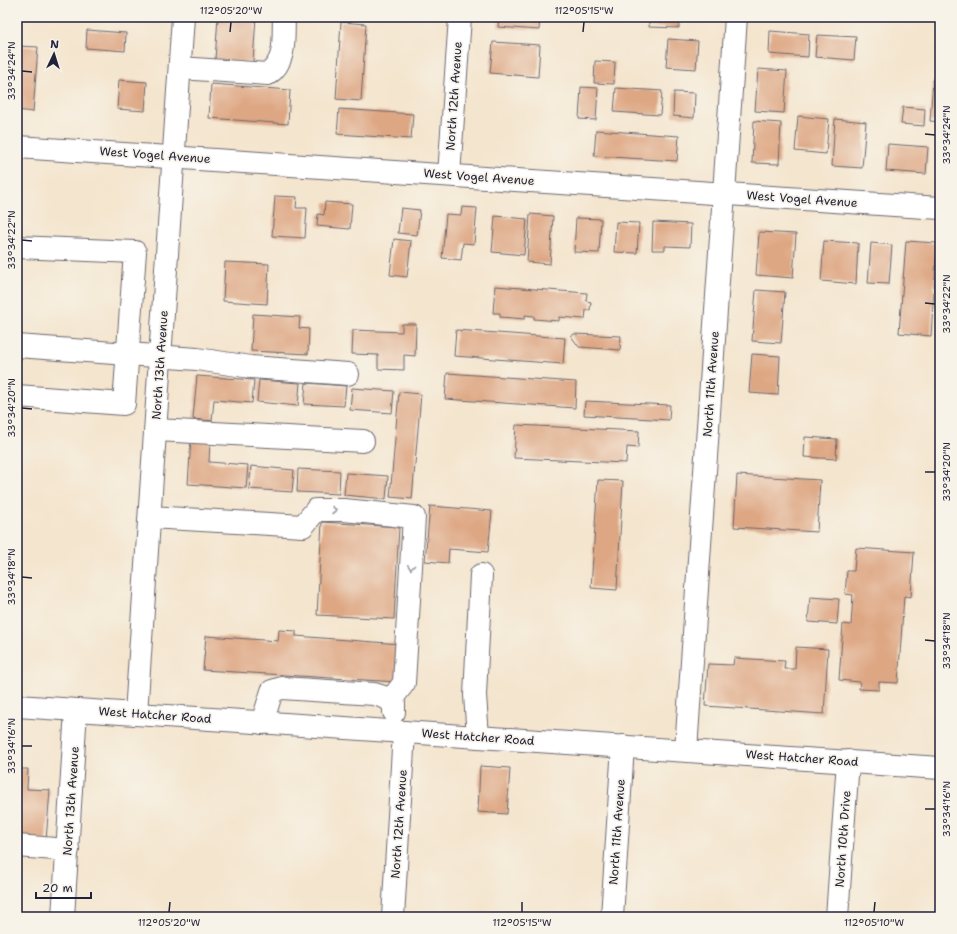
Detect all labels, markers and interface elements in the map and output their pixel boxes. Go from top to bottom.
text: 112°05'20"W [200,4,263,17]
text: 112°05'15"W [554,4,614,17]
north arrow [34,34,74,74]
text: N [50,37,60,52]
text: 33°34'24"N [5,41,18,101]
street label: North 12th Avenue [442,41,466,151]
text: 33°34'24"N [940,105,953,165]
street label: West Vogel Avenue [99,143,211,167]
street label: West Vogel Avenue [423,165,535,189]
street label: West Vogel Avenue [746,187,858,211]
text: 33°34'22"N [5,210,18,270]
text: 33°34'22"N [940,274,953,334]
street label: North 13th Avenue [148,310,172,420]
street label: North 11th Avenue [699,330,723,438]
text: 33°34'20"N [5,378,18,438]
text: 33°34'20"N [940,442,953,502]
one-way arrow [331,506,337,514]
text: 33°34'18"N [5,548,18,606]
one-way arrow [407,564,416,570]
text: 33°34'18"N [940,612,953,670]
street label: West Hatcher Road [98,703,212,727]
text: 33°34'16"N [5,718,18,774]
street label: West Hatcher Road [421,725,535,749]
street label: North 13th Avenue [59,746,83,856]
street label: West Hatcher Road [745,746,859,770]
street label: North 12th Avenue [387,769,411,879]
street label: North 11th Avenue [605,778,629,886]
text: 33°34'16"N [940,781,953,837]
street label: North 10th Drive [832,790,854,888]
scale bar [36,874,91,900]
text: 20 m [42,880,73,896]
text: 112°05'20"W [138,916,201,929]
text: 112°05'15"W [492,916,552,929]
text: 112°05'10"W [844,916,904,929]

